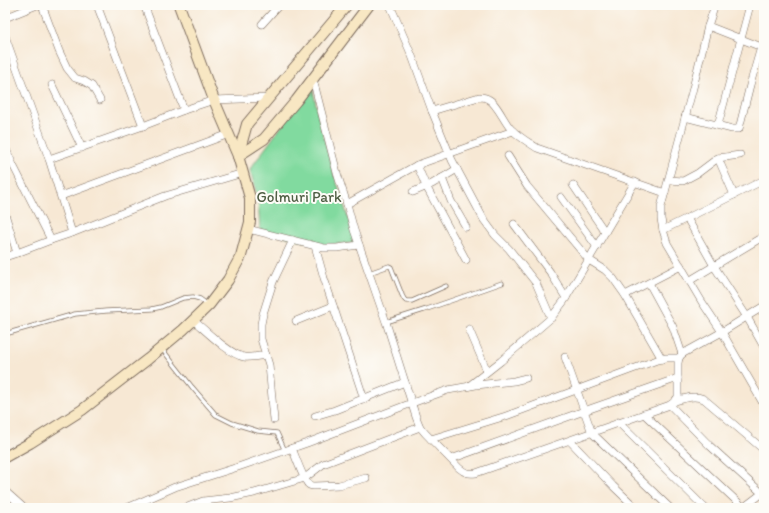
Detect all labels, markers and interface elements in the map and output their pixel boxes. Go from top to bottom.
park label: Golmuri Park [256,188,342,206]

